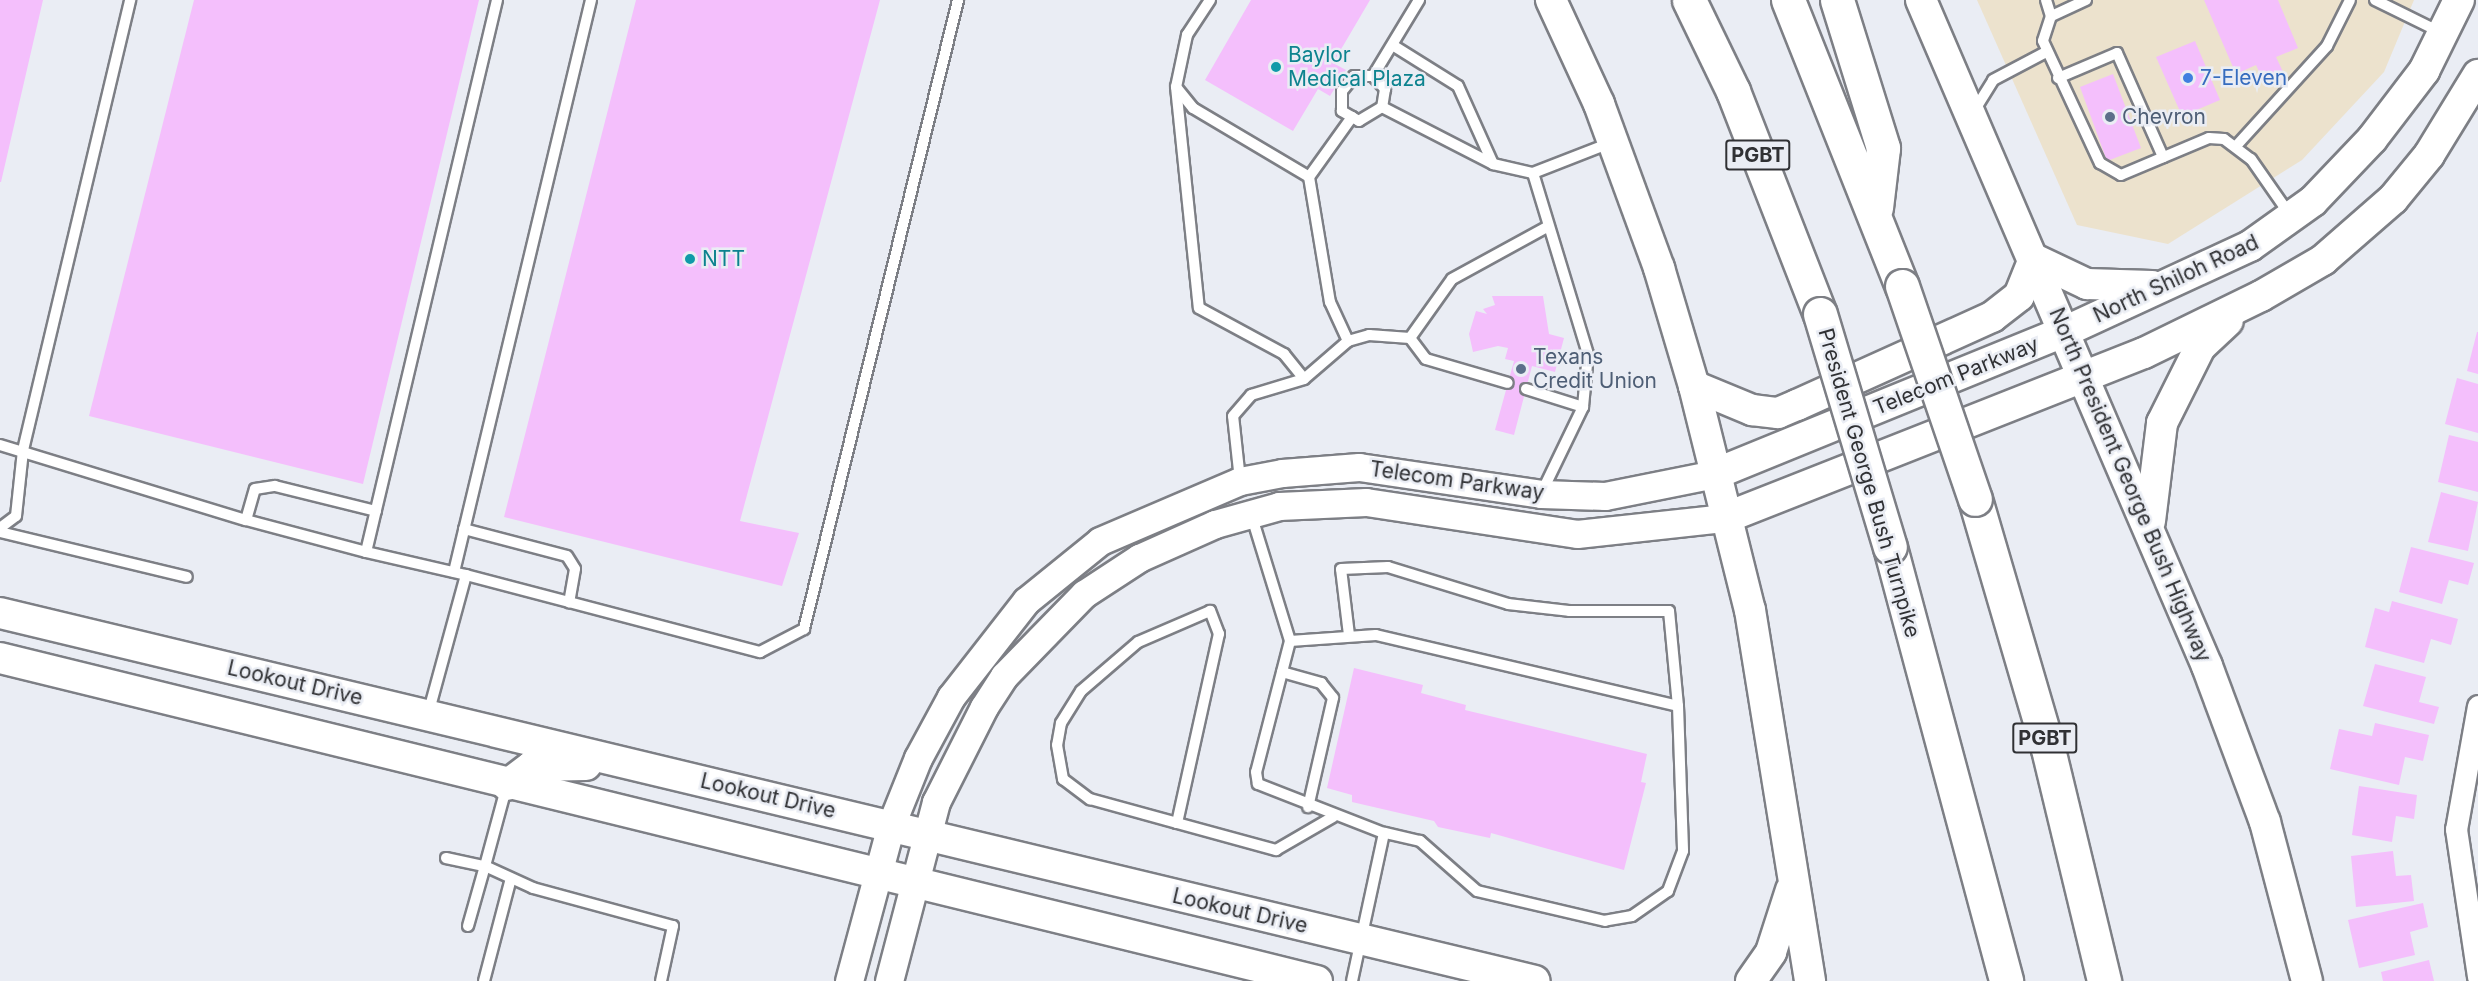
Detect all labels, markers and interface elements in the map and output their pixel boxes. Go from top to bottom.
place label: Baylor Medical Plaza [1288,42,1426,92]
marker: Baylor Medical Plaza [1269,60,1283,74]
place label: 7-Eleven [2200,65,2287,91]
marker: 7-Eleven [2181,71,2195,85]
place label: Chevron [2122,104,2206,130]
marker: Chevron [2103,110,2117,124]
road number: PGBT [1725,138,1791,172]
street label: North Shiloh Road [2089,230,2263,328]
place label: NTT [702,246,745,272]
marker: NTT [683,252,697,266]
street label: North President George Bush Highway [2044,304,2216,666]
street label: President George Bush Turnpike [1813,325,1925,641]
street label: Telecom Parkway [1870,331,2042,421]
place label: Texans Credit Union [1533,344,1657,394]
marker: Texans Credit Union [1514,362,1528,376]
street label: Telecom Parkway [1368,456,1546,506]
street label: Lookout Drive [225,655,365,711]
road number: PGBT [2012,721,2078,755]
street label: Lookout Drive [698,768,838,824]
street label: Lookout Drive [1170,883,1310,939]

